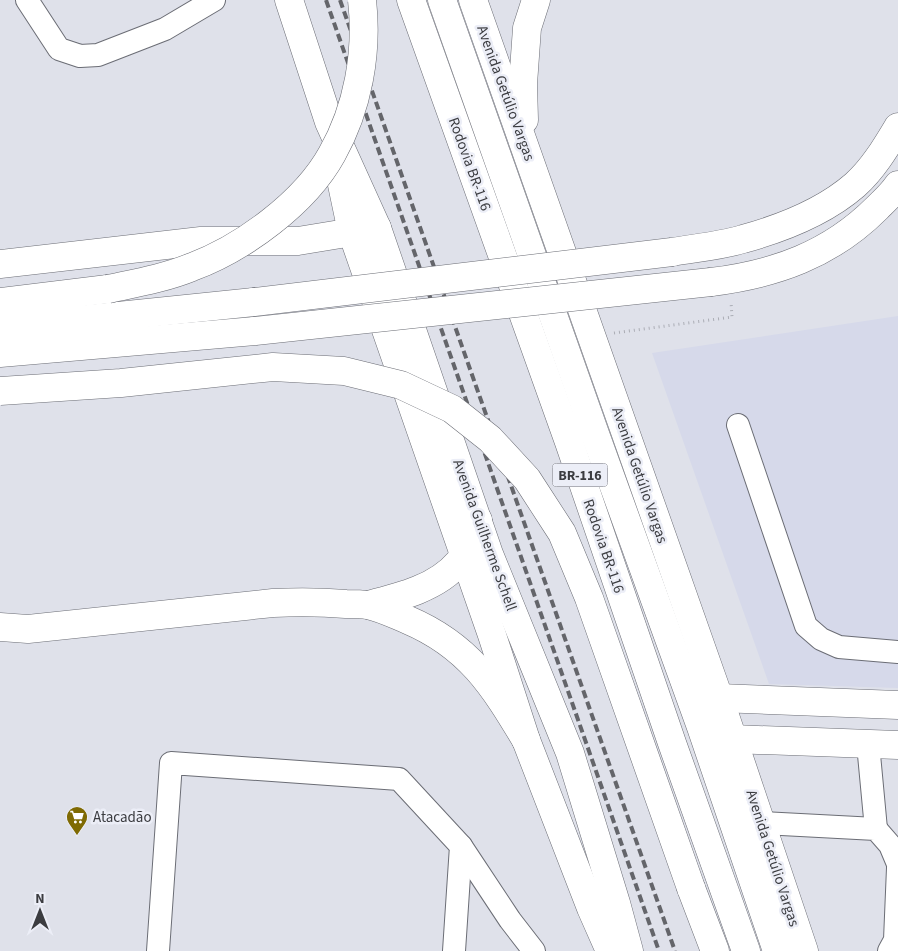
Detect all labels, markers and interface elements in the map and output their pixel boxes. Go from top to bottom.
street label: Avenida Getúlio Vargas [471,22,540,164]
street label: Rodovia BR-116 [443,114,496,214]
street label: Avenida Getúlio Vargas [606,404,673,546]
street label: Avenida Guilherme Schell [447,456,522,614]
road number: BR-116 [552,464,608,486]
street label: Rodovia BR-116 [578,496,629,596]
street label: Avenida Getúlio Vargas [740,787,805,929]
supermarket icon: Atacadão [65,805,89,836]
place label: Atacadão [93,807,152,828]
north arrow [15,886,65,936]
text: N [35,889,45,909]

